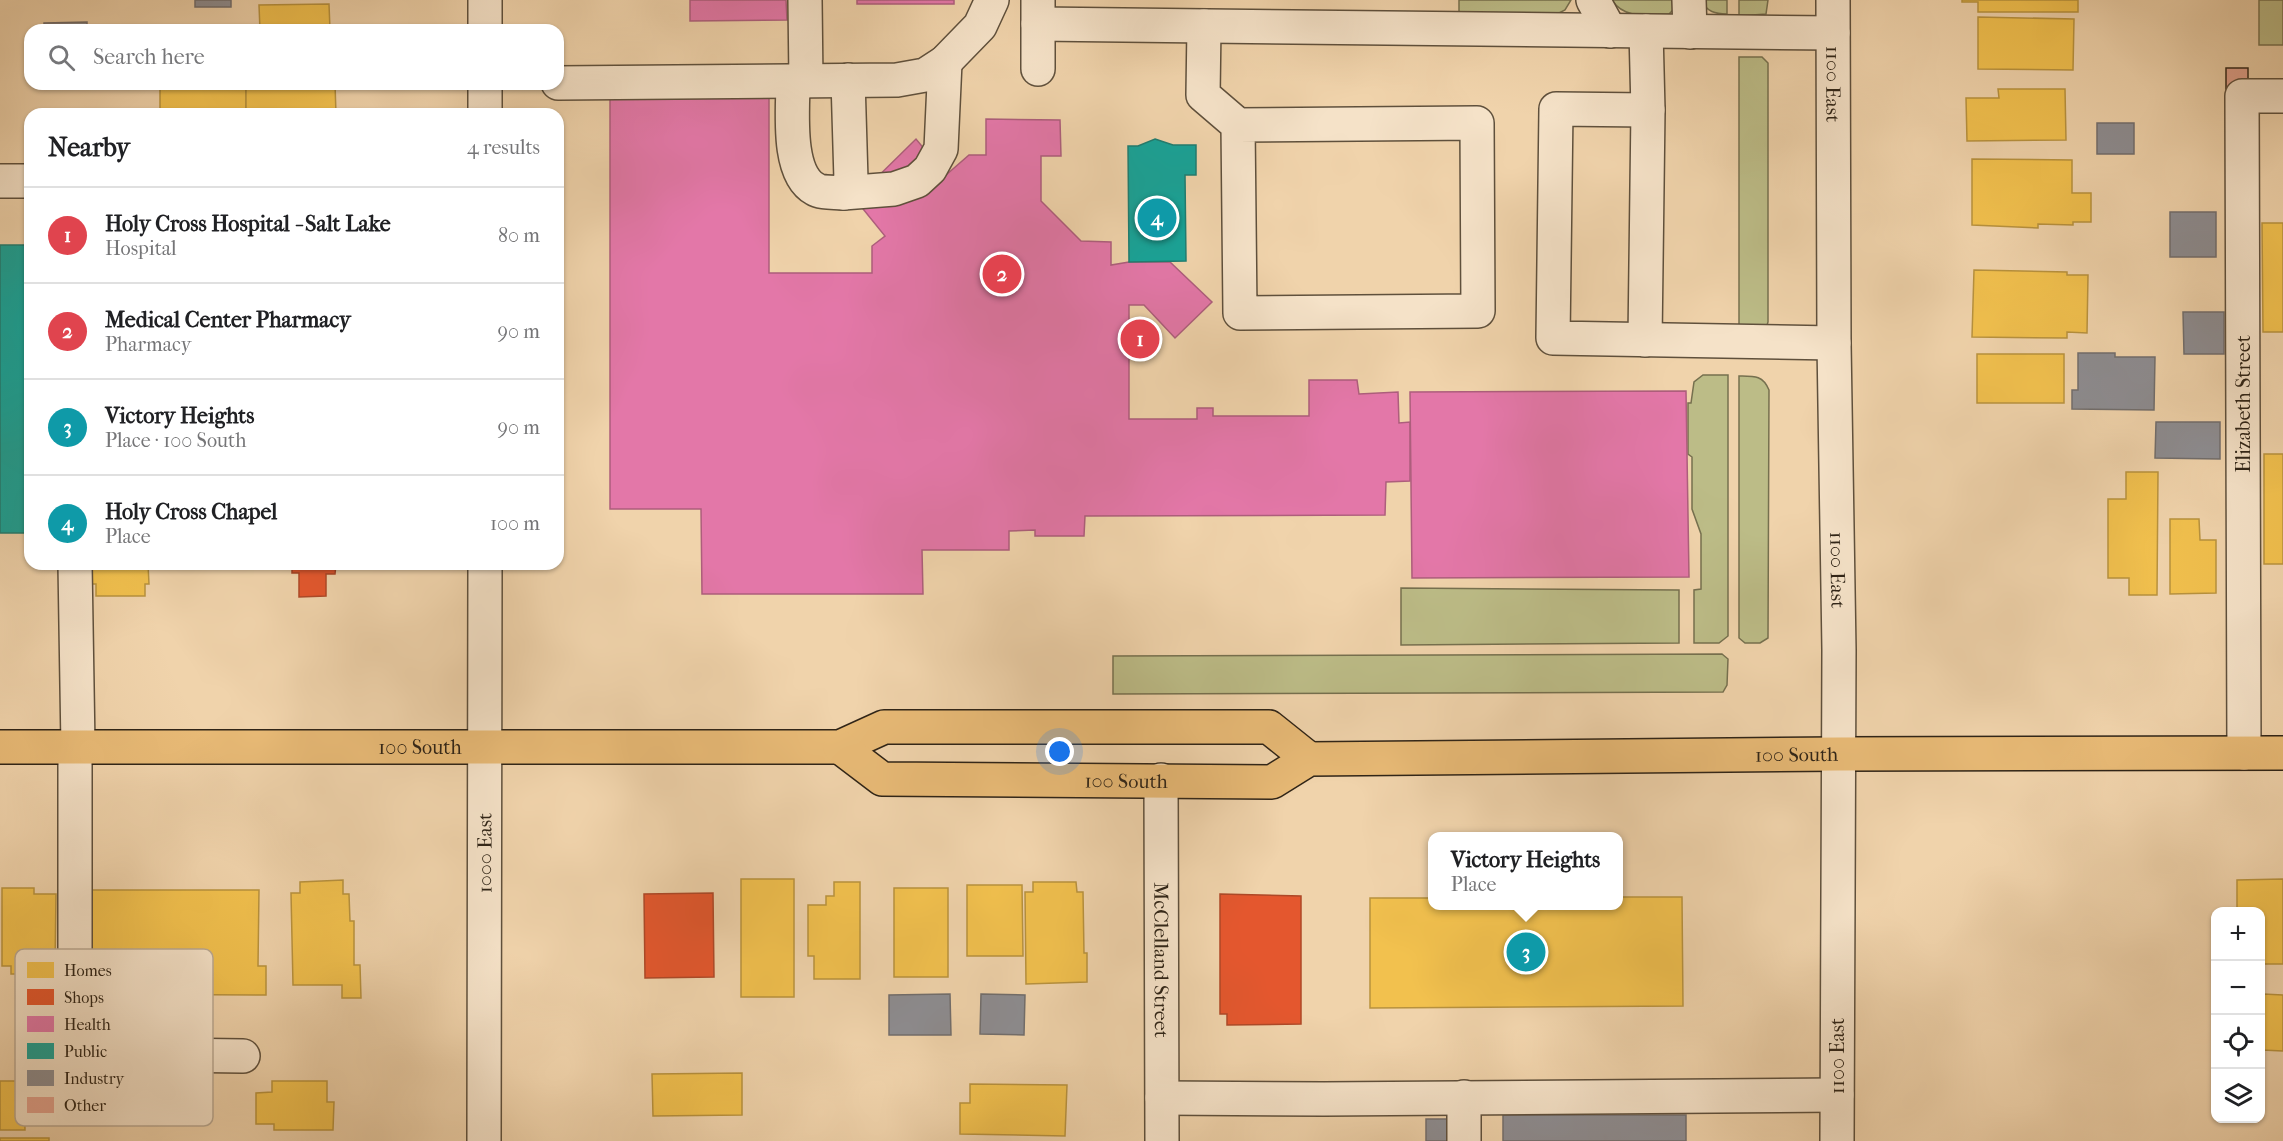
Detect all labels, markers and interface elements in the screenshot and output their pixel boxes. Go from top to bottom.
search box [24,24,564,90]
icon: search [45,41,78,74]
text: Search here [93,44,205,70]
street label: 1100 East [1821,46,1844,122]
text: Nearby [48,132,130,163]
text: 4 results [467,136,540,159]
pin: 4 [1138,196,1176,240]
text: Holy Cross Hospital - Salt Lake [105,211,391,237]
text: 1 [64,224,71,247]
text: 80 m [498,224,540,247]
text: Hospital [105,237,177,260]
pin: 2 [982,252,1022,296]
text: Medical Center Pharmacy [105,307,351,333]
pin: 1 [1120,316,1160,362]
text: 2 [62,320,73,343]
text: 90 m [498,320,540,343]
text: Pharmacy [105,333,191,356]
street label: Elizabeth Street [2232,335,2255,473]
text: Victory Heights [105,403,254,429]
text: 3 [63,416,72,439]
text: 90 m [498,416,540,439]
text: Place · 100 South [105,429,246,452]
text: Holy Cross Chapel [105,499,277,525]
text: 4 [62,512,73,535]
text: 100 m [490,512,540,535]
text: Place [105,525,151,548]
street label: 1100 East [1825,532,1849,608]
street label: 100 South [378,736,462,759]
your location [1045,737,1074,766]
street label: 100 South [1755,743,1839,767]
street label: 100 South [1084,770,1169,793]
street label: 1000 East [473,813,497,893]
popup [1428,832,1623,910]
text: Victory Heights [1451,847,1600,873]
text: Place [1451,873,1496,896]
street label: McClelland Street [1149,882,1173,1038]
map controls [2211,907,2265,1123]
button: + [2211,907,2265,961]
pin: 3 [1506,930,1546,974]
legend [15,949,213,1126]
text: Homes [64,961,112,980]
button: − [2211,961,2265,1015]
text: Shops [64,988,104,1007]
text: Health [64,1015,111,1034]
button: locate [2211,1015,2265,1069]
street label: 1100 East [1826,1018,1849,1094]
text: Public [64,1042,107,1061]
text: Industry [64,1069,125,1088]
button: layers [2211,1069,2265,1123]
text: Other [64,1096,106,1115]

